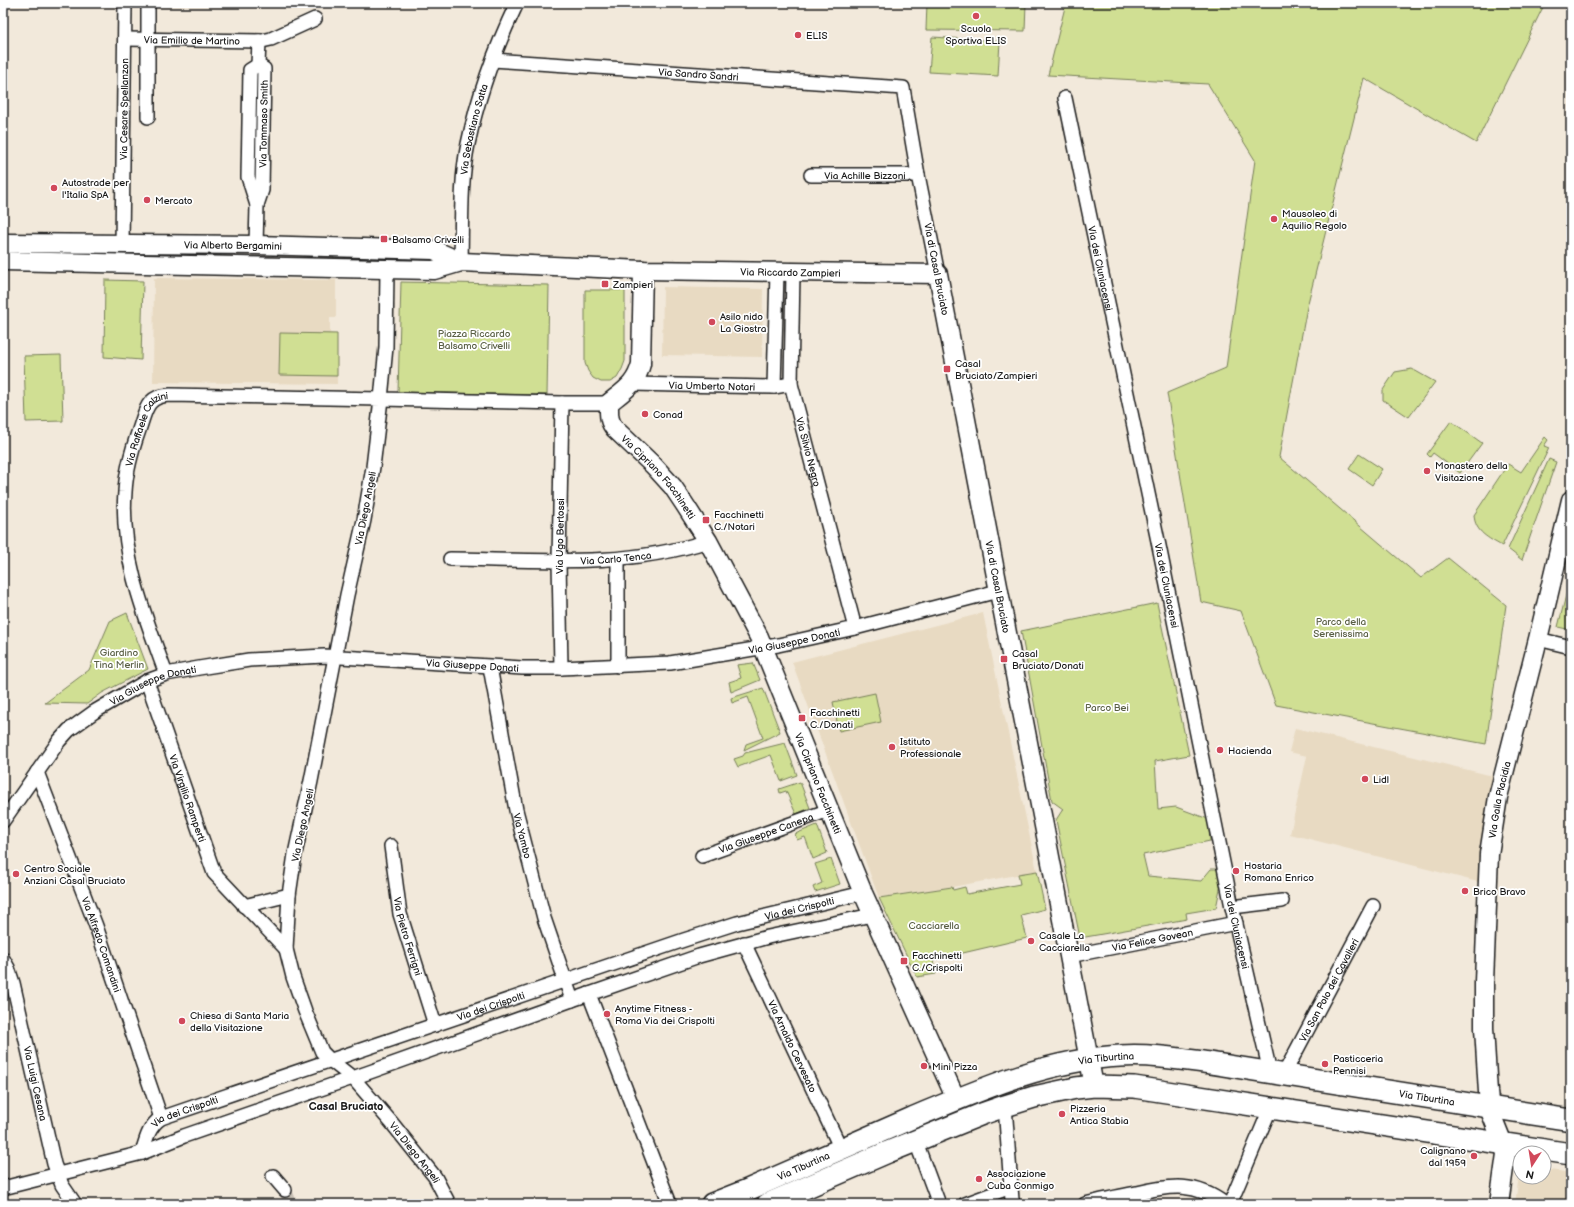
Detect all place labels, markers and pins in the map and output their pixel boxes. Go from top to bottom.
marker: Scuola Sportiva ELIS [971,11,981,21]
place label: Scuola Sportiva ELIS [946,23,1006,47]
marker: ELIS [793,30,803,40]
place label: ELIS [806,30,828,42]
place label: Autostrade per l'Italia SpA [62,177,129,201]
marker: Autostrade per l'Italia SpA [49,183,59,193]
marker: Mercato [142,195,152,205]
place label: Mercato [155,195,193,207]
place label: Mausoleo di Aquilio Regolo [1282,208,1347,232]
marker: Mausoleo di Aquilio Regolo [1269,214,1279,224]
marker: Balsamo Crivelli [379,234,389,244]
place label: Balsamo Crivelli [392,234,464,246]
marker: Zampieri [600,279,610,289]
place label: Zampieri [612,279,653,291]
place label: Asilo nido La Giostra [720,311,767,335]
marker: Asilo nido La Giostra [707,317,717,327]
place label: Casal Bruciato/Zampieri [955,358,1037,382]
marker: Casal Bruciato/Zampieri [942,364,952,374]
marker: Conad [640,409,650,419]
place label: Conad [653,409,683,421]
place label: Monastero della Visitazione [1435,460,1508,484]
marker: Monastero della Visitazione [1422,466,1432,476]
place label: Facchinetti C./Notari [714,509,764,533]
marker: Facchinetti C./Notari [701,515,711,525]
place label: Casal Bruciato/Donati [1012,648,1084,672]
marker: Casal Bruciato/Donati [999,654,1009,664]
place label: Facchinetti C./Donati [810,707,860,731]
marker: Facchinetti C./Donati [797,713,807,723]
place label: Istituto Professionale [900,736,961,760]
marker: Istituto Professionale [887,742,897,752]
marker: Hacienda [1215,745,1225,755]
place label: Hacienda [1228,745,1272,757]
marker: Lidl [1360,774,1370,784]
place label: Lidl [1373,774,1389,786]
place label: Hostaria Romana Enrico [1244,860,1314,884]
place label: Centro Sociale Anziani Casal Bruciato [24,863,126,887]
marker: Hostaria Romana Enrico [1231,866,1241,876]
marker: Centro Sociale Anziani Casal Bruciato [11,869,21,879]
marker: Brico Bravo [1460,886,1470,896]
place label: Brico Bravo [1473,886,1526,898]
place label: Casale La Cacciarella [1039,930,1090,954]
marker: Casale La Cacciarella [1026,936,1036,946]
place label: Facchinetti C./Crispolti [912,950,963,974]
marker: Facchinetti C./Crispolti [899,956,909,966]
place label: Anytime Fitness - Roma Via dei Crispolti [615,1003,715,1027]
marker: Anytime Fitness - Roma Via dei Crispolti [602,1009,612,1019]
place label: Chiesa di Santa Maria della Visitazione [190,1010,290,1034]
marker: Chiesa di Santa Maria della Visitazione [177,1016,187,1026]
place label: Pasticceria Pennisi [1333,1053,1383,1077]
marker: Pasticceria Pennisi [1320,1059,1330,1069]
marker: Mini Pizza [919,1061,929,1071]
place label: Mini Pizza [932,1061,978,1073]
place label: Pizzeria Antica Stabia [1070,1103,1129,1127]
marker: Pizzeria Antica Stabia [1057,1109,1067,1119]
place label: Calignano dal 1959 [1420,1145,1466,1169]
marker: Calignano dal 1959 [1469,1151,1479,1161]
place label: Associazione Cuba Conmigo [987,1168,1055,1192]
marker: Associazione Cuba Conmigo [974,1174,984,1184]

